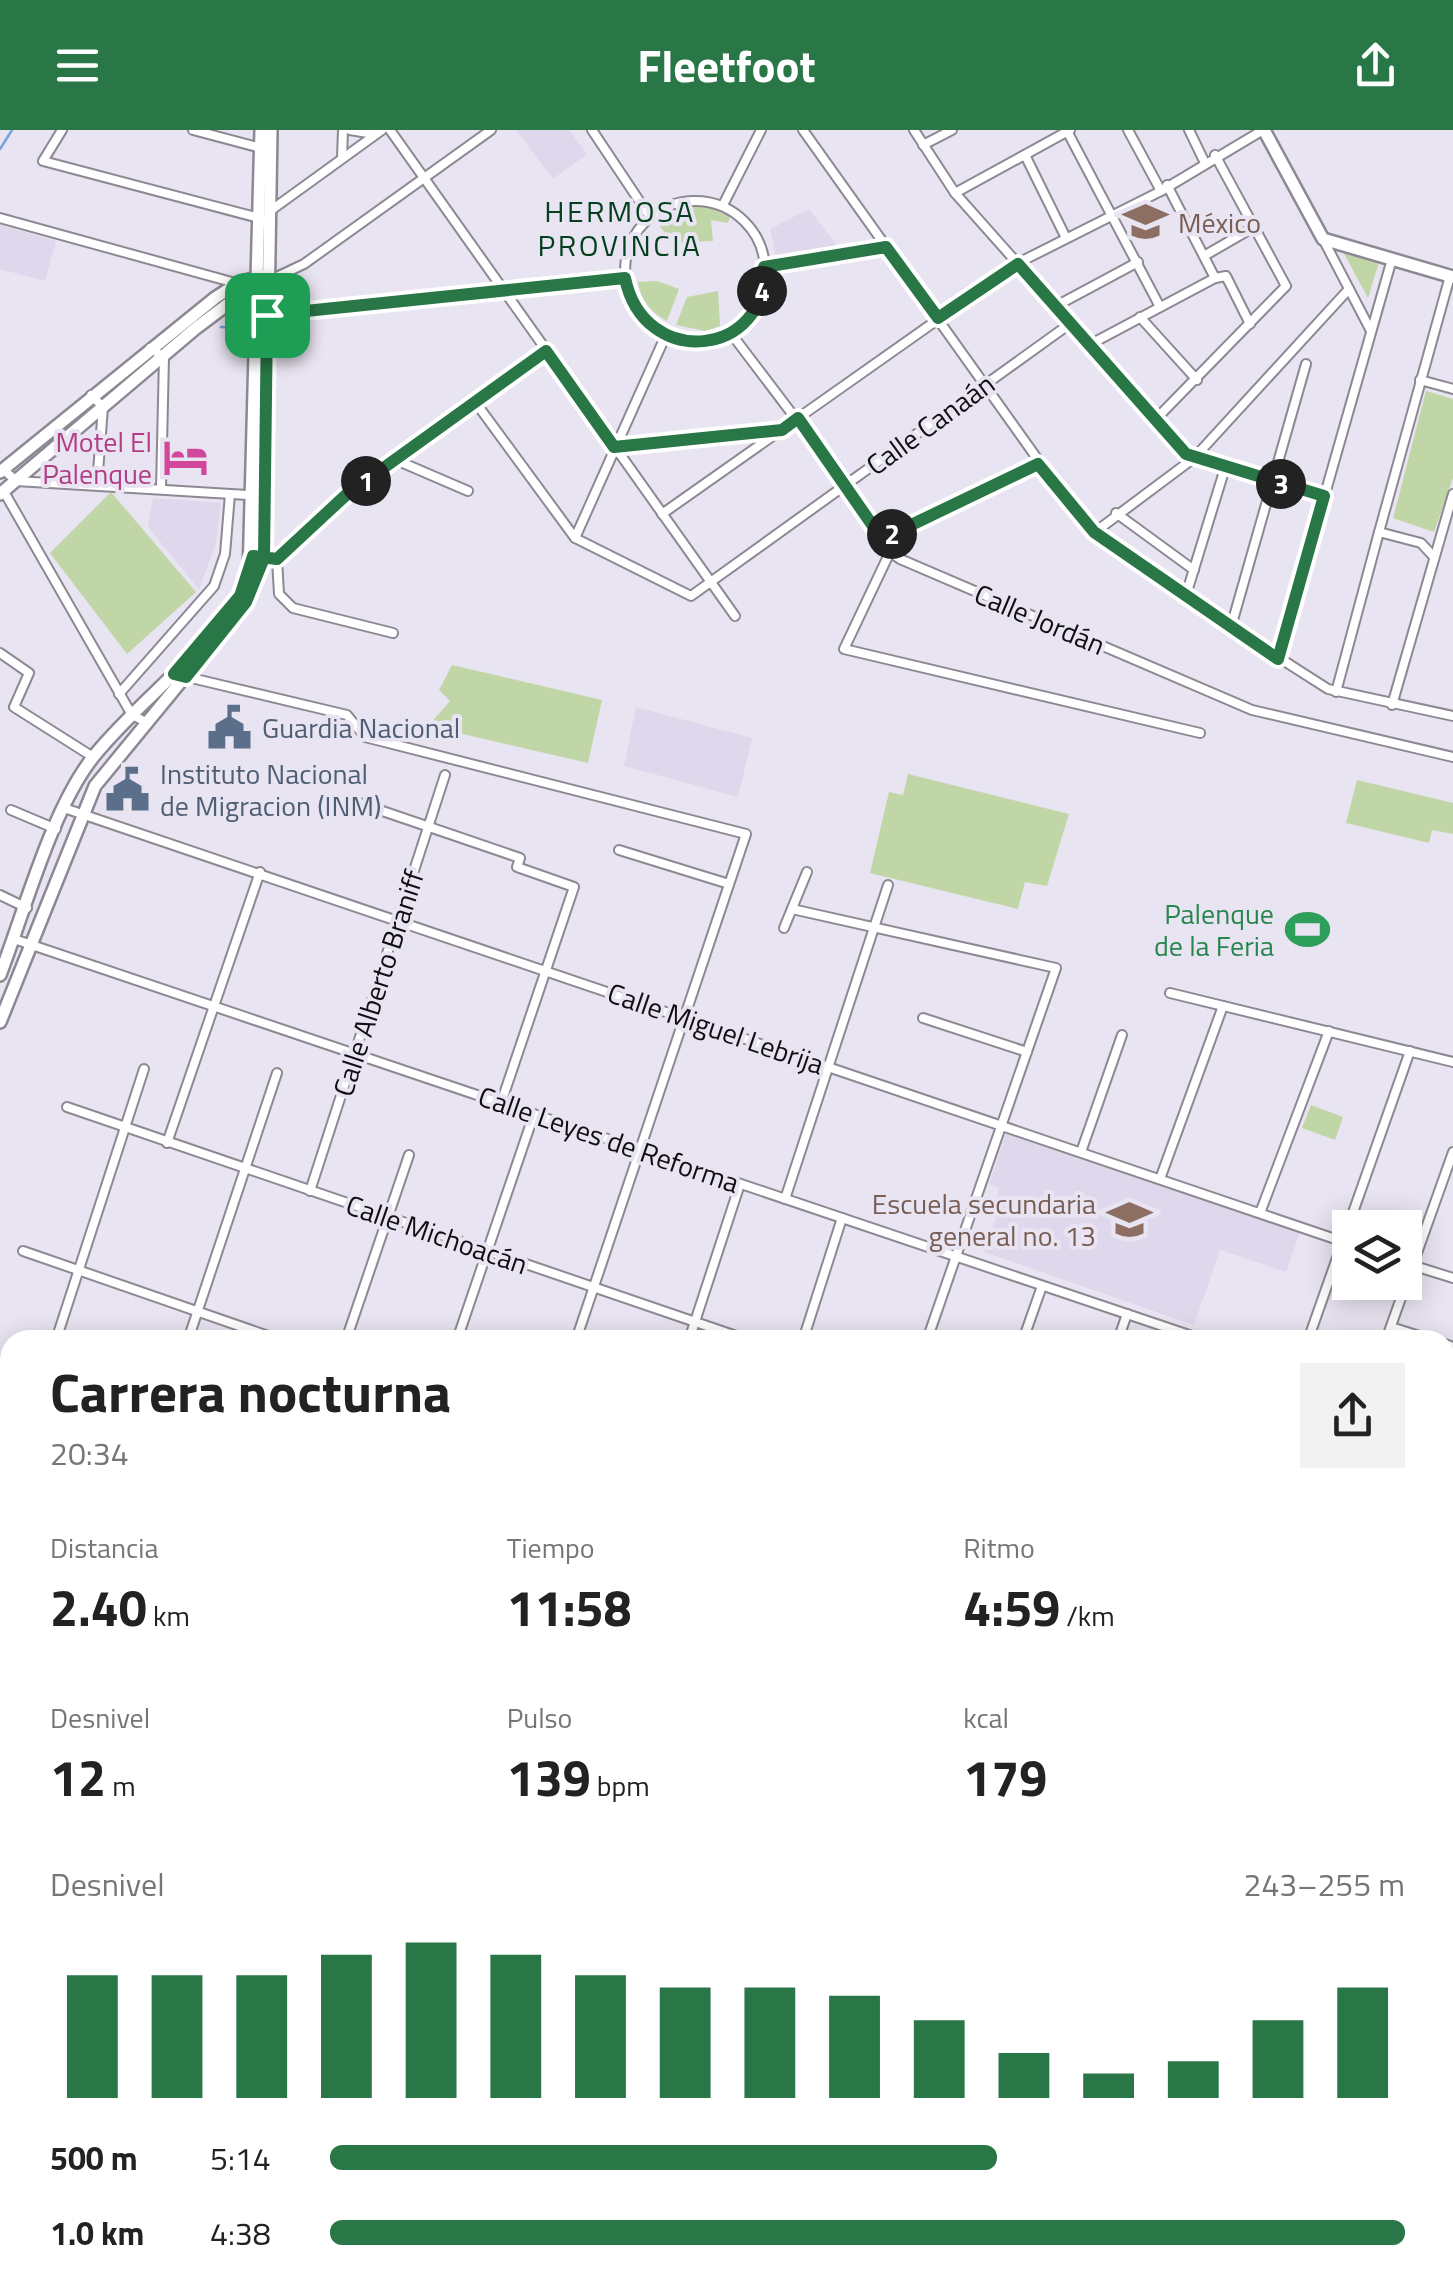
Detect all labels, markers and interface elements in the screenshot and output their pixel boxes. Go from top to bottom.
text: Fleetfoot [637,31,816,99]
icon: menu [50,38,105,93]
icon: share [1348,38,1403,93]
district label: HERMOSA PROVINCIA [538,188,702,268]
school or university icon: México [1121,198,1169,246]
place label: México [1178,201,1261,244]
pin: 4 [737,266,787,316]
text: 4 [754,269,770,312]
pin [225,273,310,358]
icon: arrive [240,288,295,343]
street label: Calle Canaán [857,363,1003,485]
place label: Motel El Palenque [42,420,152,495]
hotel icon: Motel El Palenque [161,433,209,481]
pin: 1 [341,456,391,506]
text: 1 [358,459,374,502]
pin: 3 [1256,459,1306,509]
text: 3 [1273,462,1289,505]
pin: 2 [867,509,917,559]
text: 2 [884,512,900,555]
street label: Calle Jordán [968,572,1112,666]
public building icon: Guardia Nacional [205,703,253,751]
place label: Guardia Nacional [262,706,460,749]
place label: Instituto Nacional de Migracion (INM) [160,752,381,827]
public building icon: Instituto Nacional de Migracion (INM) [103,765,151,813]
street label: Calle Alberto Braniff [321,864,435,1102]
place label: Palenque de la Feria [1154,892,1274,967]
sports icon: Palenque de la Feria [1283,905,1331,953]
street label: Calle Miguel Lebrija [602,971,830,1085]
street label: Calle Leyes de Reforma [473,1074,745,1204]
place label: Escuela secundaria general no. 13 [872,1182,1096,1257]
street label: Calle Michoacán [340,1183,534,1285]
school or university icon: Escuela secundaria general no. 13 [1105,1195,1153,1243]
map controls [1332,1210,1422,1300]
button: layers [1332,1210,1422,1300]
text: Carrera nocturna [50,1350,451,1433]
button: share [1300,1363,1405,1468]
text: 20:34 [50,1429,129,1477]
text: Distancia [50,1526,158,1569]
text: Tiempo [507,1526,595,1569]
text: Ritmo [963,1526,1035,1569]
text: 2.40 [50,1569,147,1645]
text: 11:58 [507,1569,631,1645]
text: 4:59 [963,1569,1060,1645]
text: km [147,1594,190,1637]
text: /km [1060,1594,1115,1637]
text: Desnivel [50,1696,150,1739]
text: Pulso [507,1696,572,1739]
text: kcal [963,1696,1009,1739]
text: 12 [50,1739,106,1815]
text: 139 [507,1739,591,1815]
text: 179 [963,1739,1047,1815]
text: m [106,1764,136,1807]
text: bpm [591,1764,650,1807]
text: Desnivel [50,1860,165,1908]
text: 243–255 m [1243,1860,1405,1908]
text: 500 m [50,2134,138,2182]
text: 5:14 [210,2134,271,2182]
text: 1.0 km [50,2209,144,2257]
text: 4:38 [210,2209,271,2257]

